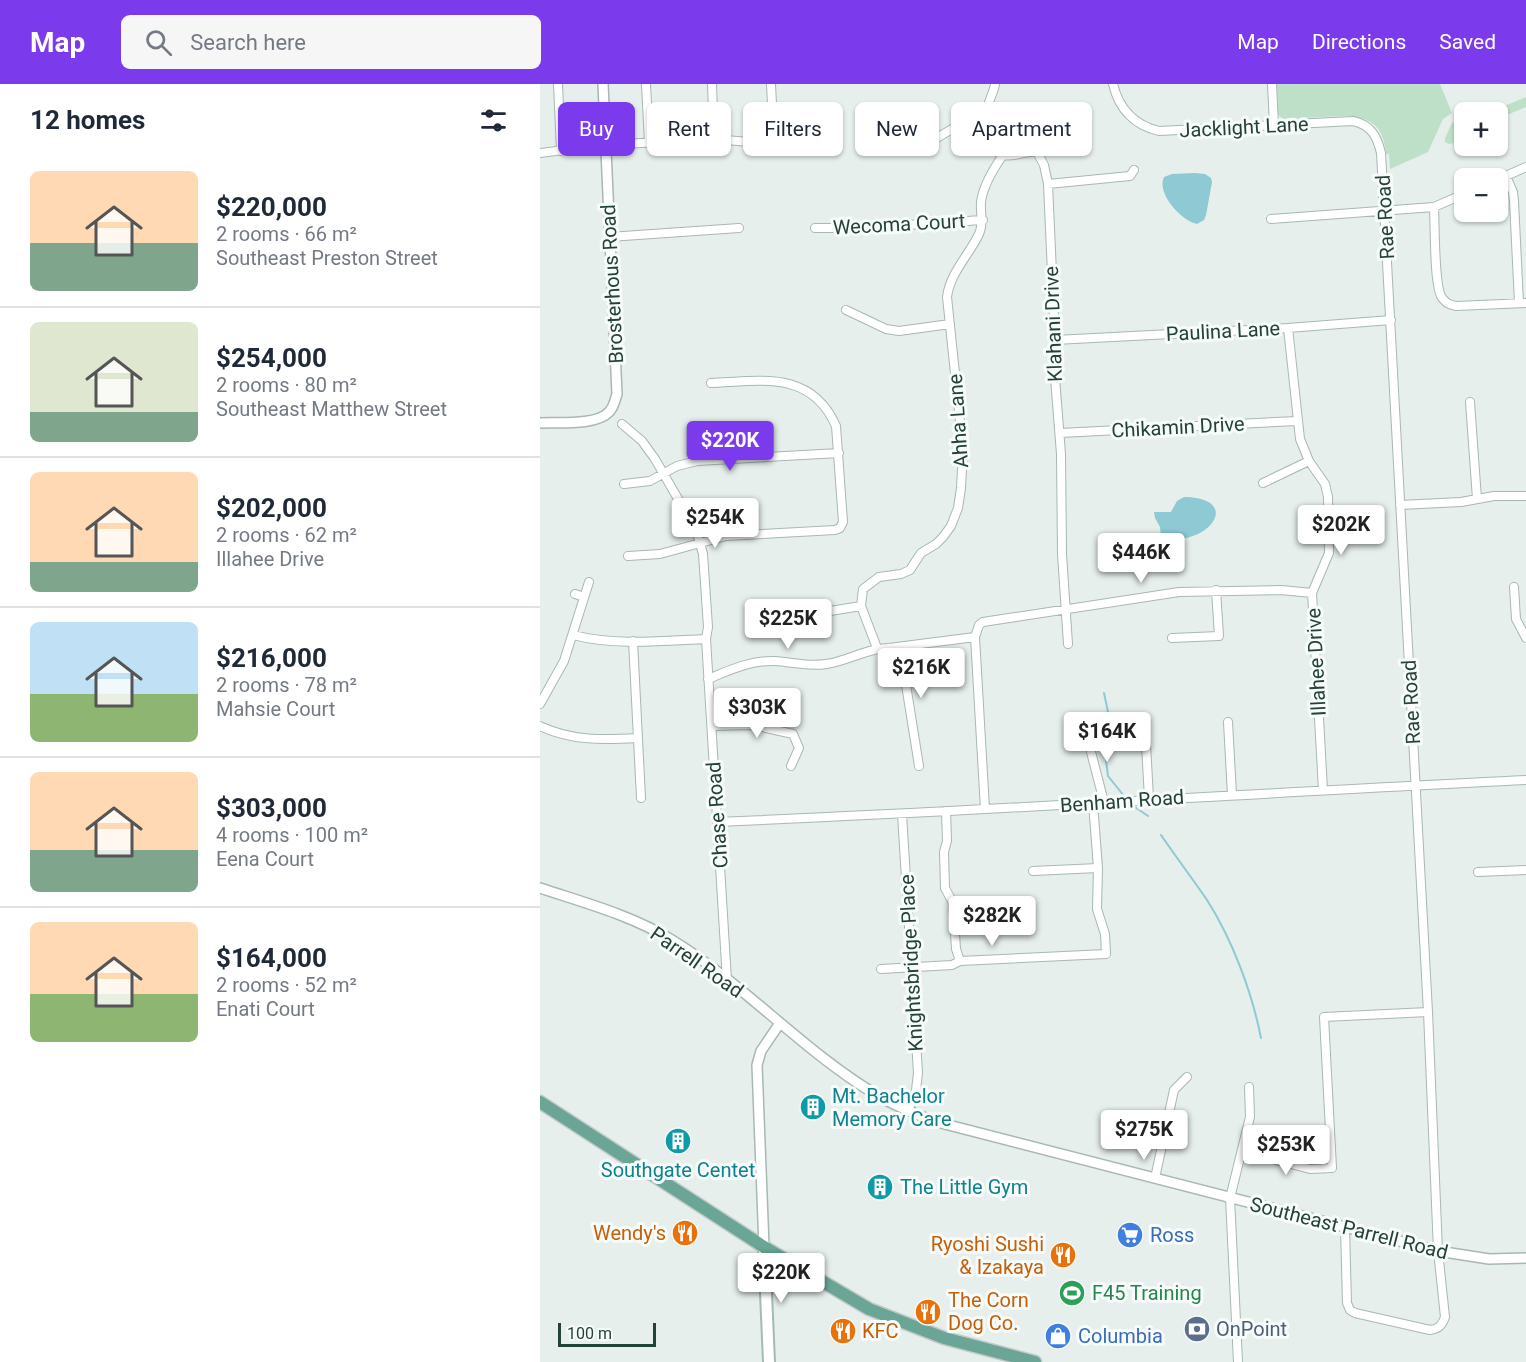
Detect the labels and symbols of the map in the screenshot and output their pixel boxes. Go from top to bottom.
street label: Jacklight Lane [1179,112,1309,142]
street label: Rae Road [1371,174,1399,260]
street label: Brosterhous Road [596,204,628,364]
street label: Wecoma Court [832,209,966,239]
street label: Klahani Drive [1039,266,1067,382]
street label: Paulina Lane [1165,316,1281,346]
street label: Ahha Lane [943,373,973,469]
street label: Chikamin Drive [1111,412,1245,442]
pin: $220K [688,421,772,472]
pin: $254K [673,498,757,549]
pin: $202K [1299,505,1383,556]
pin: $446K [1099,533,1183,584]
pin: $225K [746,599,830,650]
street label: Illahee Drive [1301,607,1331,717]
pin: $216K [879,648,963,699]
street label: Rae Road [1397,659,1425,745]
pin: $303K [715,688,799,739]
pin: $164K [1065,712,1149,763]
street label: Chase Road [701,761,733,869]
street label: Benham Road [1059,785,1185,817]
street label: Knightsbridge Place [894,874,928,1052]
pin: $282K [950,896,1034,947]
street label: Parrell Road [646,921,748,1003]
place label: Mt. Bachelor Memory Care [832,1084,951,1131]
building icon: Mt. Bachelor Memory Care [798,1092,828,1122]
pin: $275K [1102,1110,1186,1161]
pin: $253K [1244,1125,1328,1176]
building icon: Southgate Centet [663,1126,693,1156]
place label: Southgate Centet [601,1158,755,1182]
building icon: The Little Gym [865,1172,895,1202]
place label: The Little Gym [900,1175,1028,1199]
street label: Southeast Parrell Road [1248,1192,1450,1264]
restaurant icon: Wendy's [670,1218,700,1248]
supermarket icon: Ross [1115,1220,1145,1250]
place label: Wendy's [593,1221,666,1245]
place label: Ross [1150,1223,1194,1247]
place label: Ryoshi Sushi & Izakaya [931,1232,1044,1279]
restaurant icon: Ryoshi Sushi & Izakaya [1048,1240,1078,1270]
pin: $220K [739,1253,823,1304]
sports icon: F45 Training [1057,1278,1087,1308]
place label: F45 Training [1092,1281,1202,1305]
place label: The Corn Dog Co. [948,1288,1029,1335]
restaurant icon: The Corn Dog Co. [913,1297,943,1327]
bank icon: OnPoint [1182,1314,1212,1344]
restaurant icon: KFC [828,1316,858,1346]
place label: OnPoint [1216,1317,1287,1341]
place label: KFC [862,1319,899,1343]
scale bar [558,1320,656,1348]
shop icon: Columbia [1043,1321,1073,1351]
place label: Columbia [1078,1324,1163,1348]

